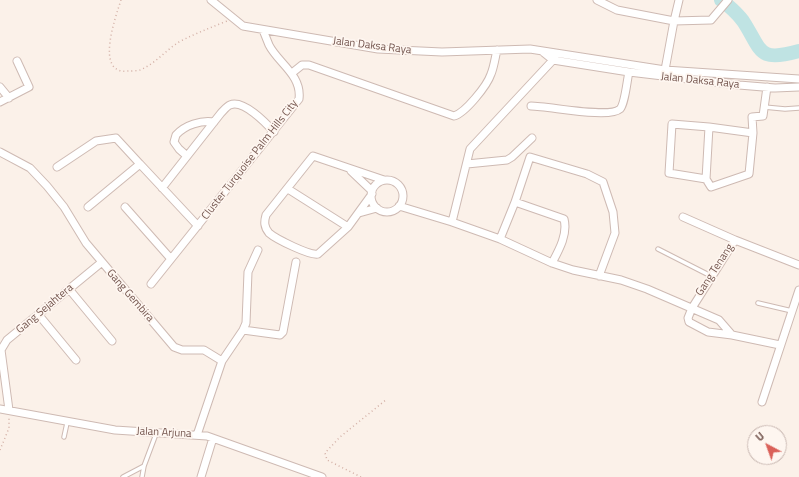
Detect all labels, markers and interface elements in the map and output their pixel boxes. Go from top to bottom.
street label: Jalan Daksa Raya [332,35,412,57]
street label: Jalan Daksa Raya [660,70,740,92]
street label: Cluster Turquoise Palm Hills City [199,97,301,223]
street label: Gang Tenang [693,241,737,299]
street label: Gang Gembira [104,267,156,325]
street label: Gang Sejahtera [14,281,76,337]
street label: Jalan Arjuna [136,425,192,441]
north arrow [747,425,787,465]
text: U [752,428,768,445]

